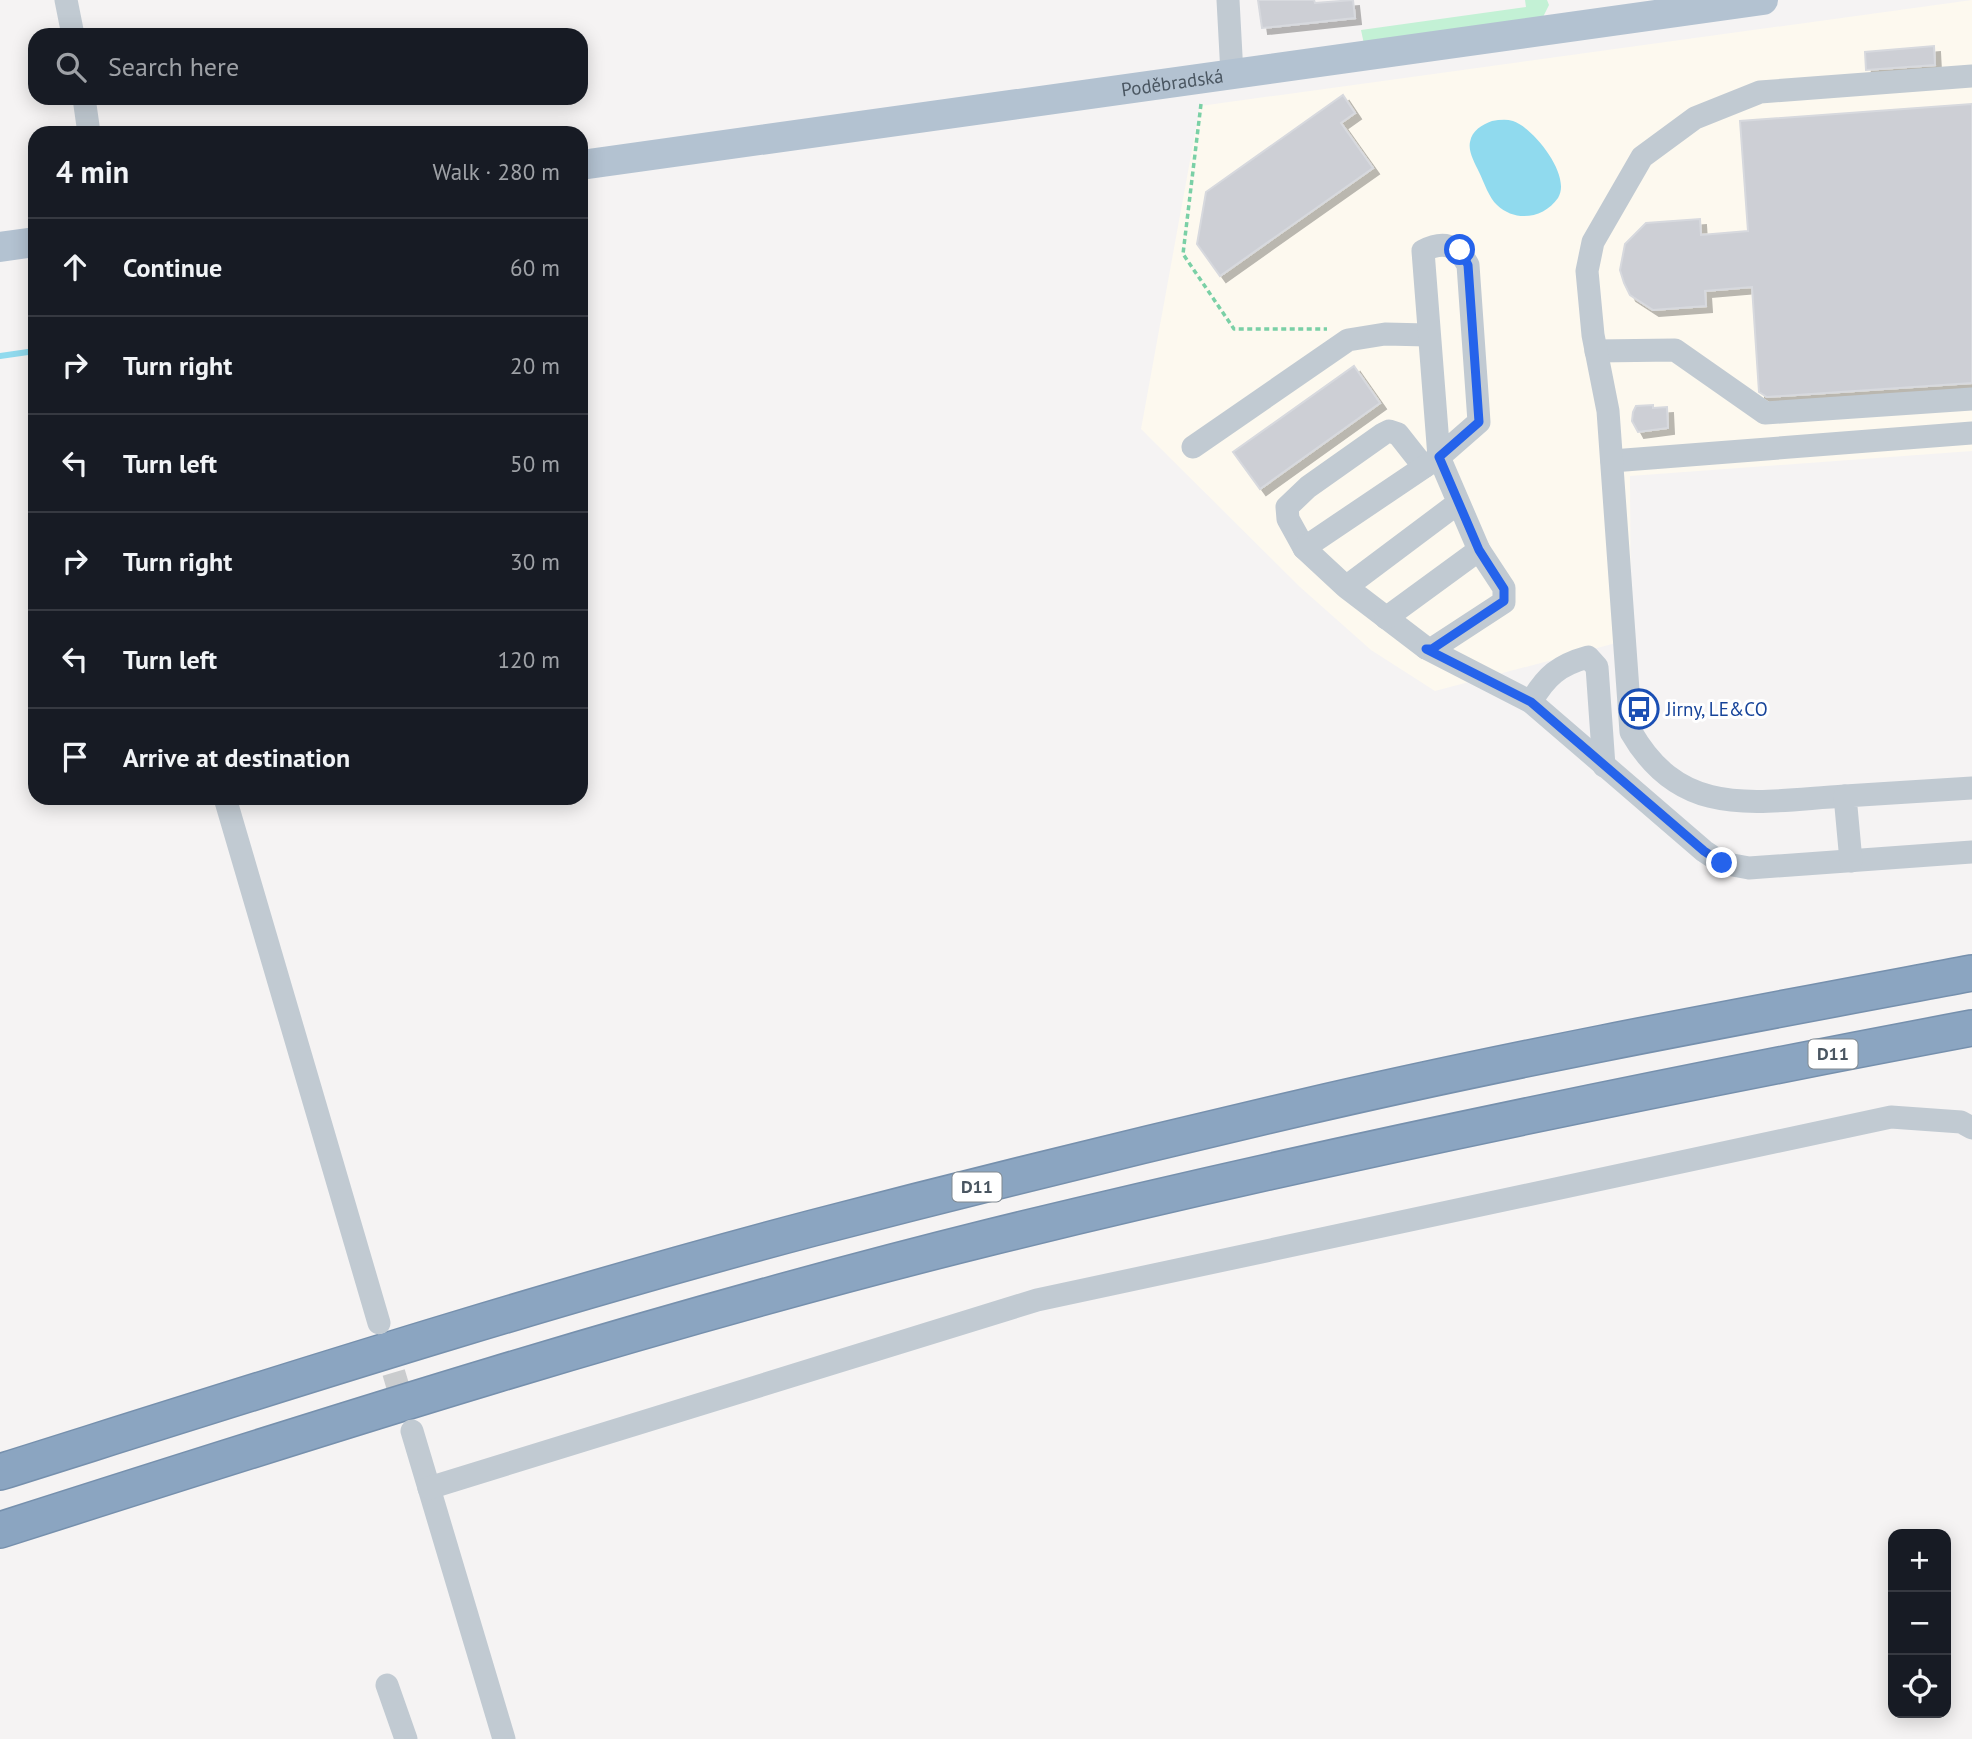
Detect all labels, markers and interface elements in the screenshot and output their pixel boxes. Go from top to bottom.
search box [28,28,588,105]
icon: search [52,48,90,86]
text: Search here [108,50,239,83]
street label: Poděbradská [1120,63,1225,101]
text: 4 min [56,152,129,191]
text: Walk · 280 m [433,157,560,186]
route start [1444,234,1475,265]
icon: ahead [56,248,94,286]
text: Continue [123,251,222,284]
text: 60 m [510,253,560,282]
icon: right [56,346,94,384]
text: Turn right [123,349,232,382]
text: 20 m [510,351,560,380]
icon: left [56,444,94,482]
text: Turn left [123,447,217,480]
text: 50 m [510,449,560,478]
icon: right [56,542,94,580]
text: Turn right [123,545,232,578]
text: 30 m [510,547,560,576]
icon: left [56,640,94,678]
text: Turn left [123,643,217,676]
text: 120 m [498,645,560,674]
bus stop icon: Jirny, LE&CO [1618,688,1660,730]
place label: Jirny, LE&CO [1665,697,1768,721]
icon: arrive [56,738,94,776]
text: Arrive at destination [123,741,350,774]
route end [1706,847,1737,878]
road number: D11 [1808,1040,1857,1069]
road number: D11 [953,1172,1002,1202]
map controls [1888,1529,1951,1718]
button: + [1888,1529,1951,1592]
button: − [1888,1592,1951,1655]
button: locate [1888,1655,1951,1718]

